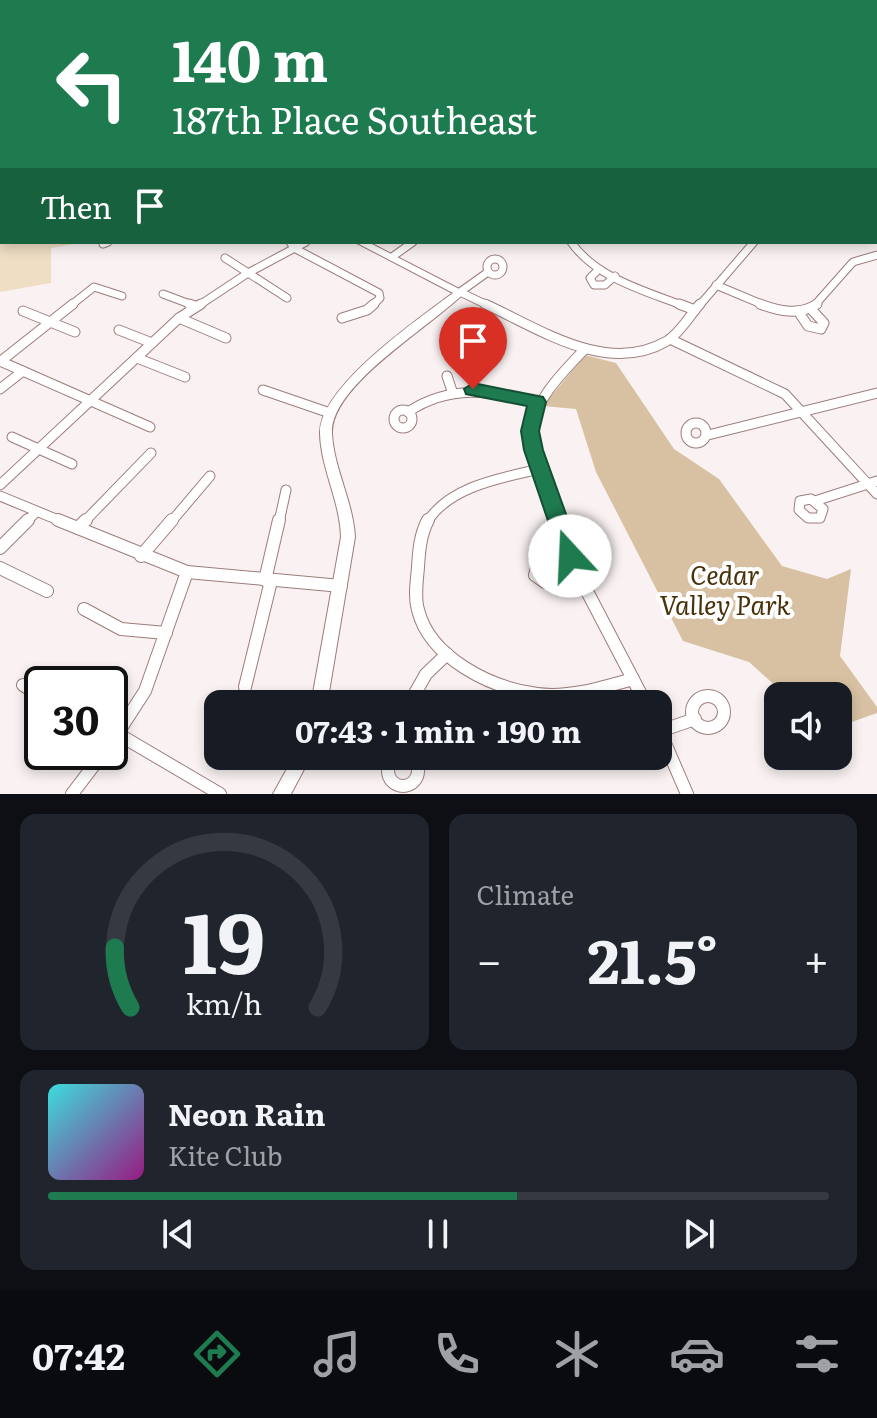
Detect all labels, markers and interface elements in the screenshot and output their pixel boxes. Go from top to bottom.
text: 140 m [172,16,328,99]
icon: left [40,32,144,136]
text: 187th Place Southeast [172,92,537,145]
text: Then [40,184,112,228]
icon: arrive [128,184,172,228]
pin [439,307,507,389]
icon: arrive [451,319,495,363]
position arrow [528,514,612,598]
park label: Cedar Valley Park [659,554,791,623]
speed limit sign: 30 [24,666,128,770]
map controls [764,682,852,770]
button: sound [764,682,852,770]
text: 07:43 · 1 min · 190 m [295,708,581,752]
text: Climate [477,874,574,913]
text: 19 [183,876,265,1000]
text: 21.5° [587,913,718,1002]
text: − [477,925,502,991]
text: + [803,925,829,991]
text: km/h [186,981,262,1024]
text: Neon Rain [168,1091,326,1135]
text: Kite Club [168,1135,283,1174]
icon: previous [156,1212,200,1256]
icon: pause [416,1212,460,1256]
icon: next [677,1212,721,1256]
icon: directions [189,1326,245,1382]
icon: music [309,1326,365,1382]
icon: phone [429,1326,485,1382]
icon: climate [549,1326,605,1382]
icon: car [669,1326,725,1382]
icon: filters [789,1326,845,1382]
text: 07:42 [32,1328,125,1381]

